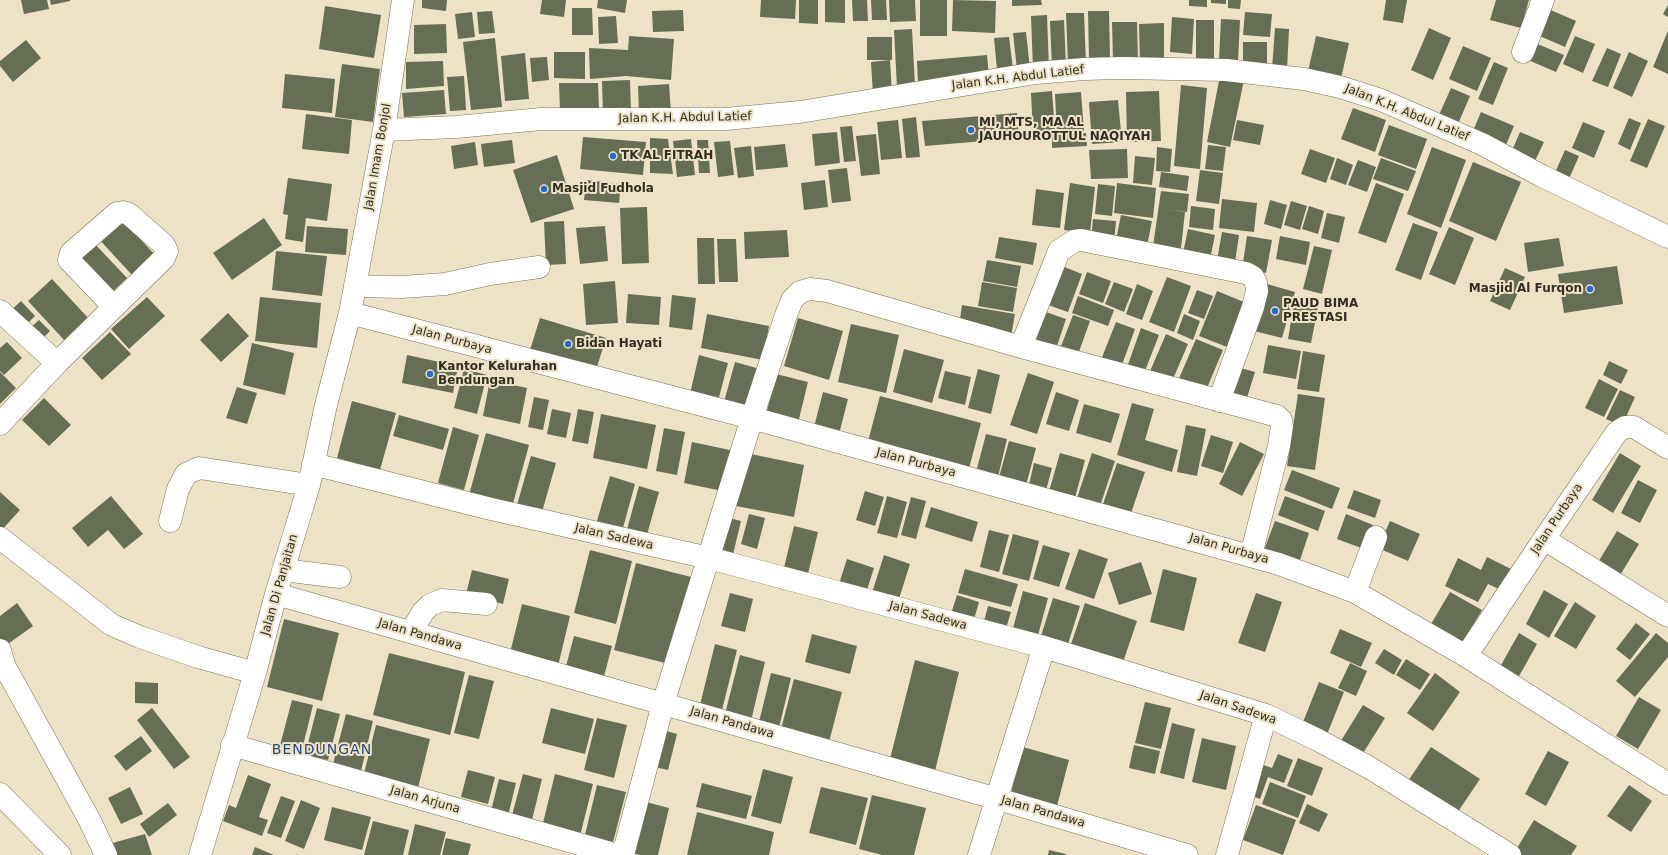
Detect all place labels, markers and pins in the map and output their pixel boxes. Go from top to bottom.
place label: MI, MTS, MA AL JAUHOUROTTUL NAQIYAH [979,116,1151,144]
marker: MI, MTS, MA AL JAUHOUROTTUL NAQIYAH [966,125,976,135]
place label: TK AL FITRAH [621,149,713,163]
marker: TK AL FITRAH [608,151,618,161]
place label: Masjid Fudhola [552,182,654,196]
marker: Masjid Fudhola [539,184,549,194]
place label: Masjid Al Furqon [1469,282,1582,296]
marker: Masjid Al Furqon [1585,284,1595,294]
place label: PAUD BIMA PRESTASI [1283,297,1358,325]
marker: PAUD BIMA PRESTASI [1270,306,1280,316]
place label: Bidan Hayati [576,337,662,351]
marker: Bidan Hayati [563,339,573,349]
place label: Kantor Kelurahan Bendungan [438,360,557,388]
marker: Kantor Kelurahan Bendungan [425,369,435,379]

